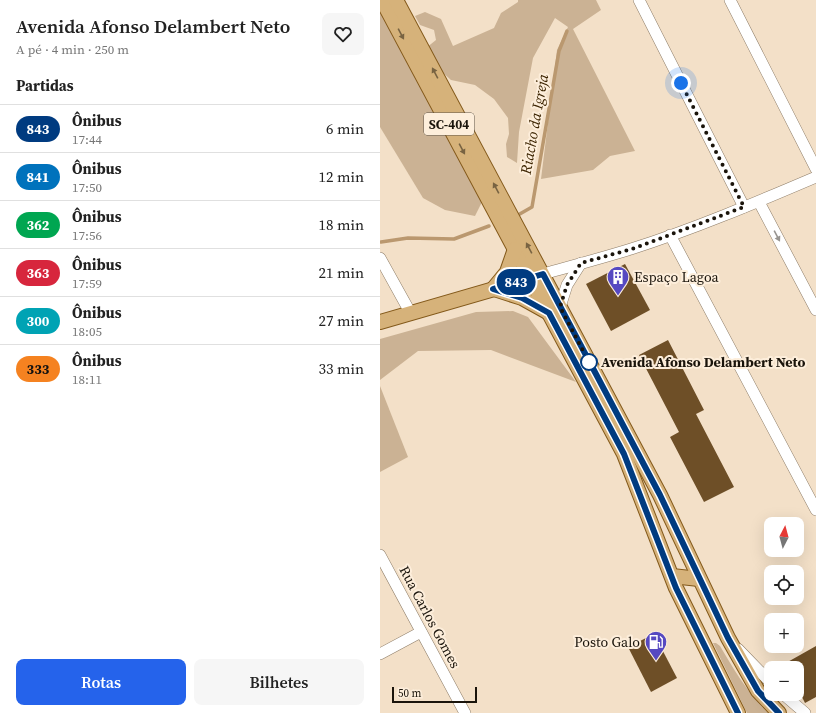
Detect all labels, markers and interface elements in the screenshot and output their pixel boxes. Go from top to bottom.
text: Avenida Afonso Delambert Neto [16,13,290,39]
button: heart [322,13,364,55]
one-way arrow [398,29,404,40]
text: A pé · 4 min · 250 m [16,41,129,58]
one-way arrow [432,68,438,79]
water label: Riacho da Igreja [515,72,553,177]
your location [671,73,691,93]
text: Partidas [16,75,74,96]
text: Ônibus [72,110,122,131]
road number: SC-404 [424,113,474,135]
text: 6 min [326,118,364,139]
text: 843 [27,119,49,139]
text: 17:44 [72,131,102,148]
one-way arrow [459,143,466,155]
text: Ônibus [72,158,122,179]
text: 12 min [318,166,364,187]
text: 841 [27,167,49,187]
text: 17:50 [72,179,102,196]
one-way arrow [493,182,500,194]
text: Ônibus [72,206,122,227]
text: 18 min [318,214,364,235]
text: 362 [27,215,49,235]
text: 17:56 [72,227,102,244]
one-way arrow [774,230,780,242]
one-way arrow [526,243,532,254]
text: Ônibus [72,254,122,275]
text: 21 min [318,262,364,283]
text: 363 [27,263,49,283]
building icon: Espaço Lagoa [605,264,631,297]
place label: Espaço Lagoa [634,267,720,287]
line badge: 843 [493,269,539,295]
text: 843 [505,272,527,292]
text: 17:59 [72,275,102,292]
text: Ônibus [72,302,122,323]
text: 27 min [318,310,364,331]
text: 300 [27,311,49,331]
text: 18:05 [72,323,102,340]
text: Ônibus [72,350,122,371]
place label: Avenida Afonso Delambert Neto [601,352,806,372]
marker: Avenida Afonso Delambert Neto [580,353,598,371]
text: 33 min [318,358,364,379]
text: 333 [27,359,49,379]
text: 18:11 [72,371,102,388]
north arrow [764,517,804,557]
map controls [764,517,804,701]
street label: Rua Carlos Gomes [395,562,465,672]
button: locate [764,565,804,605]
button: + [764,613,804,653]
fuel station icon: Posto Galo [643,629,669,662]
place label: Posto Galo [574,632,640,652]
button: Rotas [16,659,186,705]
button: Bilhetes [194,659,364,705]
button: − [764,661,804,701]
scale bar [392,685,477,704]
text: 50 m [398,686,421,701]

